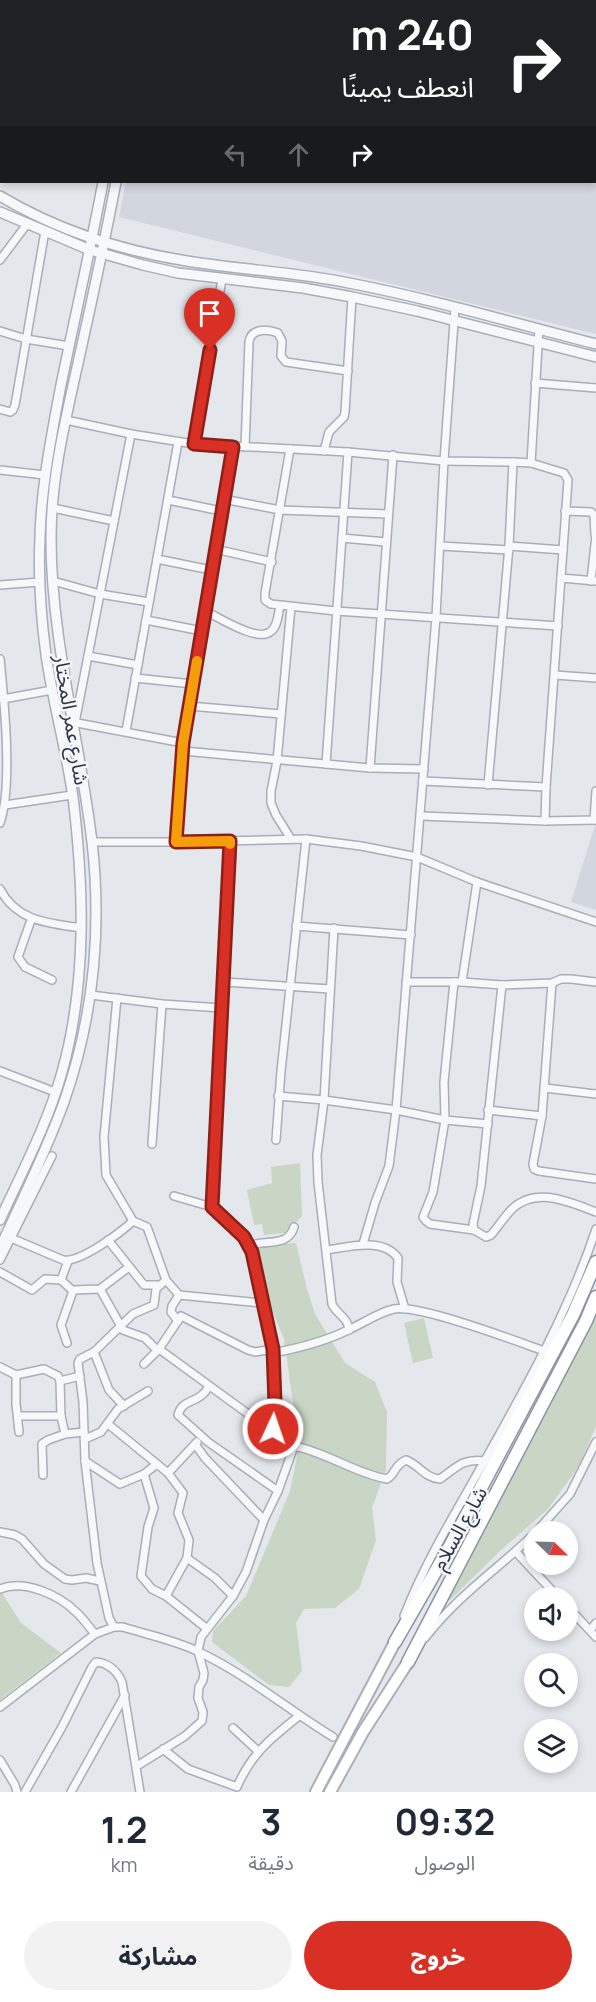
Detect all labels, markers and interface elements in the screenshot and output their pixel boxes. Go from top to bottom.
text: 240 m [350,5,474,63]
icon: right [495,24,573,102]
text: انعطف يمينًا [341,68,474,105]
icon: left [219,138,252,171]
icon: ahead [282,138,315,171]
icon: right [345,138,378,171]
pin [184,288,235,350]
icon: arrive [193,297,226,330]
street label: شارع عمر المختار [46,652,96,787]
position arrow [241,1397,305,1461]
street label: شارع السلام [425,1481,495,1576]
north arrow [524,1521,578,1575]
map controls [524,1521,578,1773]
button: sound [524,1587,578,1641]
button: search [524,1653,578,1707]
button: layers [524,1719,578,1773]
text: 3 [261,1797,281,1846]
text: 09:32 [395,1797,495,1846]
text: 1.2 [101,1805,147,1854]
text: دقيقة [248,1849,294,1876]
text: الوصول [414,1849,475,1876]
text: km [111,1851,138,1878]
button: مشاركة [24,1921,292,1990]
button: خروج [304,1921,572,1990]

